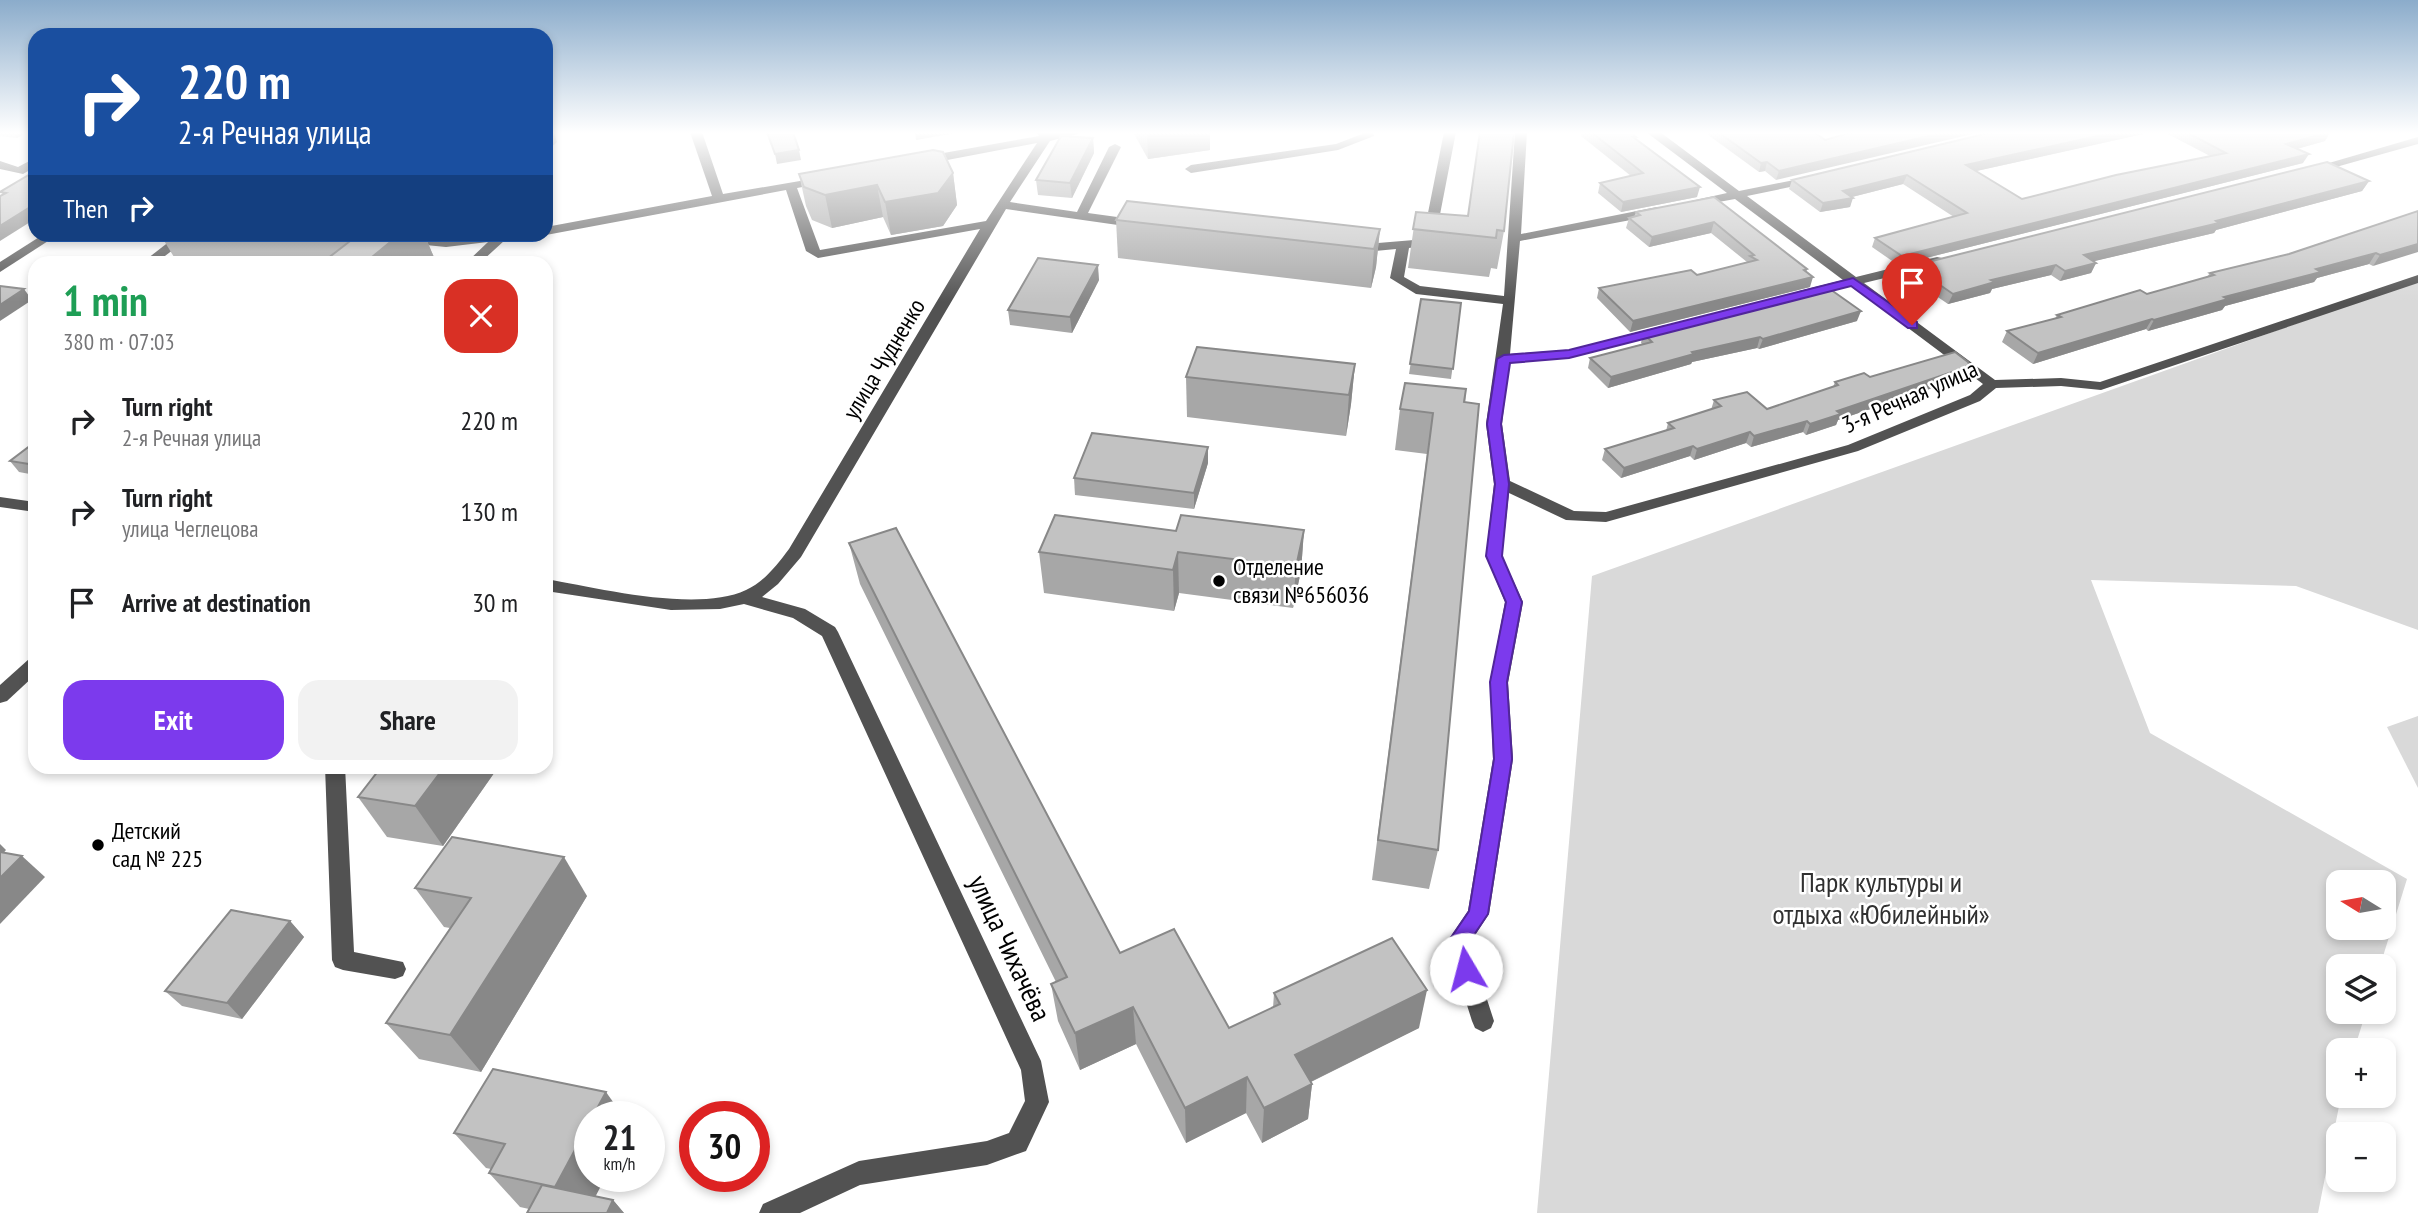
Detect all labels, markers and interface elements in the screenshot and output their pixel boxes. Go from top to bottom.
text: 220 m [178,49,291,113]
icon: right [63,56,154,147]
text: 2-я Речная улица [178,111,372,153]
icon: right [122,189,160,227]
text: Then [63,192,108,225]
pin [1882,253,1942,325]
icon: arrive [1893,264,1931,302]
text: 1 min [63,273,148,328]
button: close [444,279,518,353]
street label: улица Чудненко [835,293,932,425]
text: 380 m · 07:03 [63,327,175,356]
street label: 3-я Речная улица [1837,353,1982,440]
text: Turn right [122,390,213,423]
icon: right [63,402,101,440]
text: 220 m [460,404,518,437]
text: 2-я Речная улица [122,423,261,452]
text: Turn right [122,481,213,514]
icon: right [63,493,101,531]
text: 130 m [460,495,518,528]
text: улица Чеглецова [122,514,259,543]
place label: Отделение связи №656036 [1233,551,1369,610]
marker: Отделение связи №656036 [1211,573,1227,589]
icon: arrive [63,584,101,622]
text: Arrive at destination [122,586,311,619]
text: 30 m [472,586,518,619]
button: Exit [63,680,284,760]
button: Share [298,680,518,760]
place label: Детский сад № 225 [112,815,203,874]
marker: Детский сад № 225 [90,837,106,853]
park label: Парк культуры и отдыха «Юбилейный» [1772,863,1990,932]
street label: улица Чихачёва [960,869,1060,1027]
north arrow [2326,870,2396,940]
map controls [2326,870,2396,1192]
position arrow [1429,932,1503,1006]
button: layers [2326,954,2396,1024]
button: + [2326,1038,2396,1108]
speed limit sign: 30 [679,1101,770,1192]
text: 21 [603,1114,636,1160]
button: − [2326,1122,2396,1192]
text: km/h [604,1152,635,1175]

